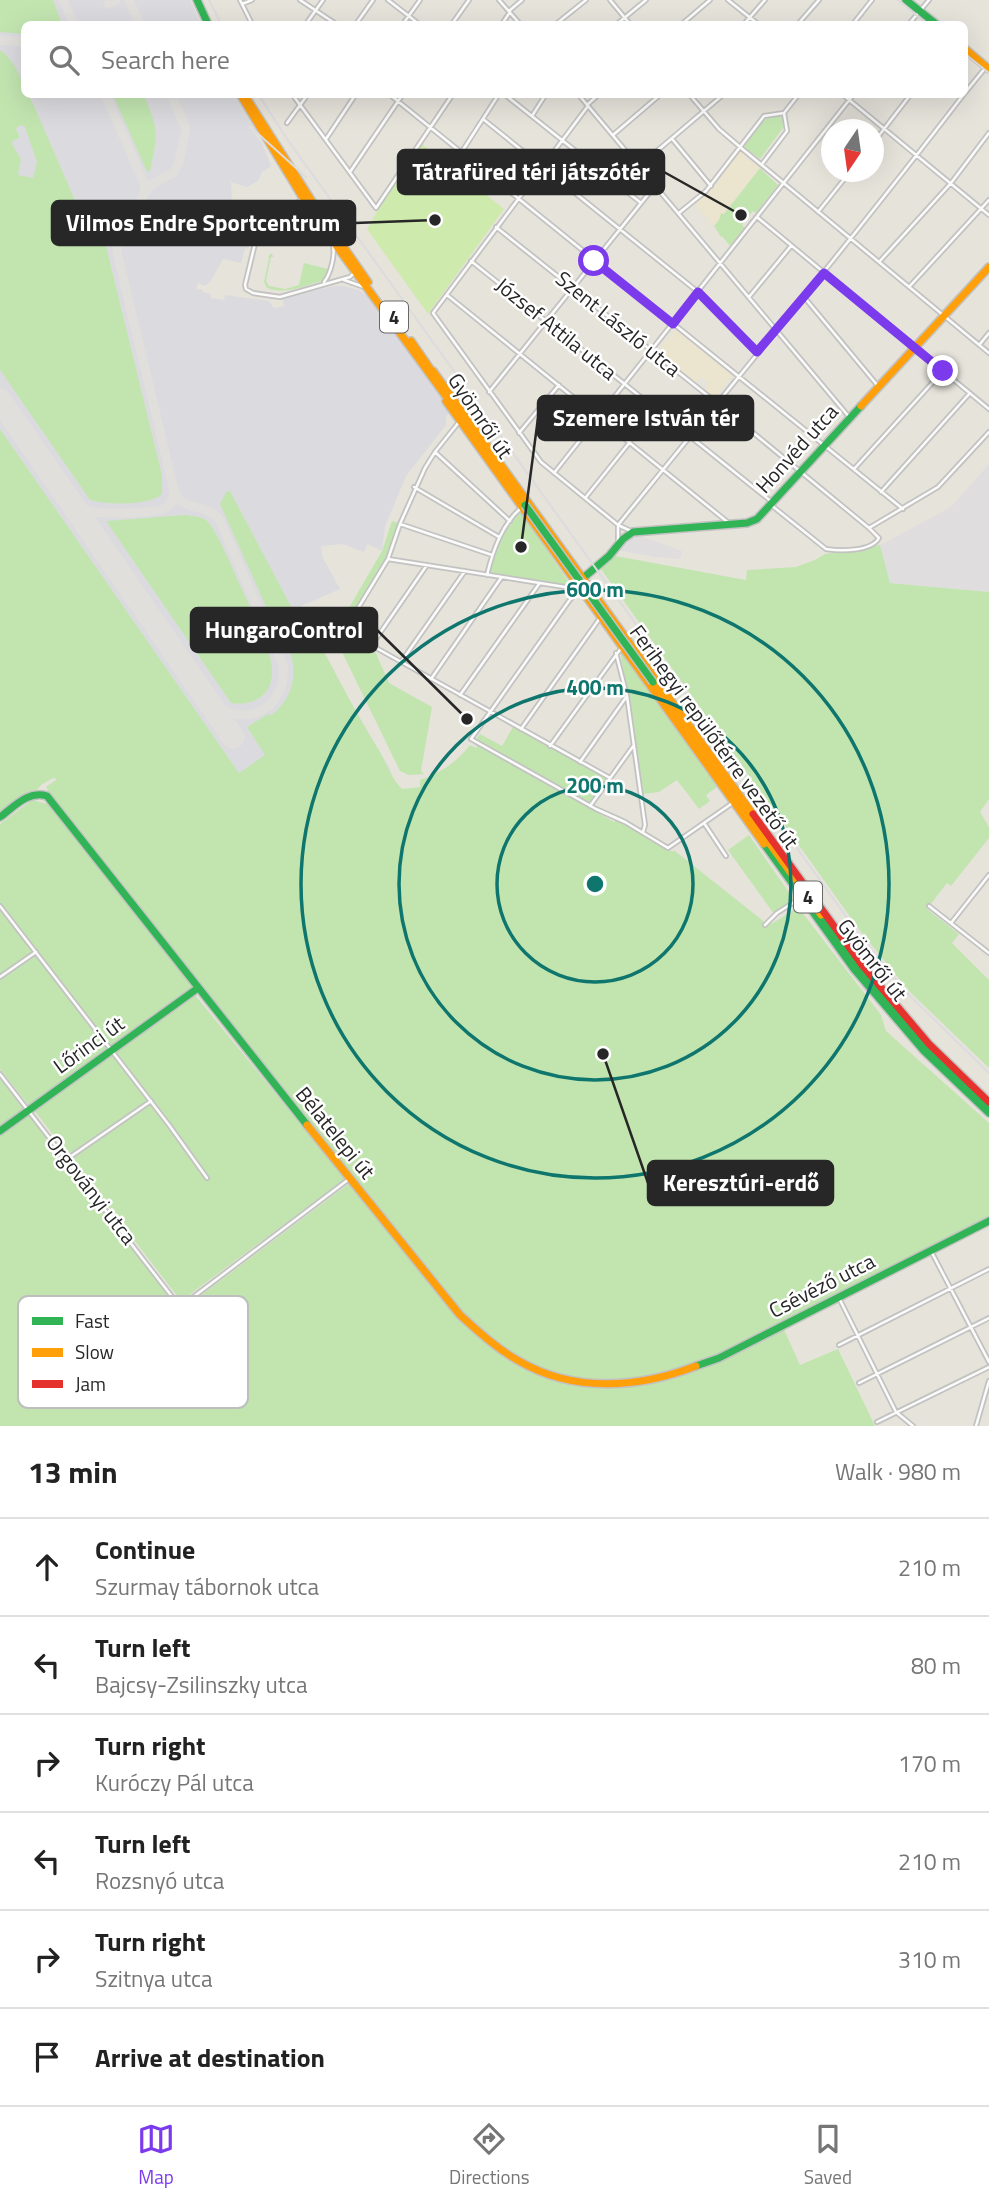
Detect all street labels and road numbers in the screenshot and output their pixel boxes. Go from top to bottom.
street label: Szent László utca [549,263,689,384]
street label: József Attila utca [489,269,625,388]
road number: 4 [380,302,408,332]
street label: Gyömrői út [440,366,522,465]
street label: Honvéd utca [747,396,846,500]
street label: Ferihegyi repülőtérre vezető út [622,618,808,856]
road number: 4 [794,882,822,912]
street label: Gyömrői út [830,911,916,1008]
street label: Lőrinci út [46,1007,131,1081]
street label: Bélatelepi út [288,1079,384,1186]
street label: Orgoványi utca [39,1128,145,1252]
street label: Csévéző utca [763,1244,881,1326]

